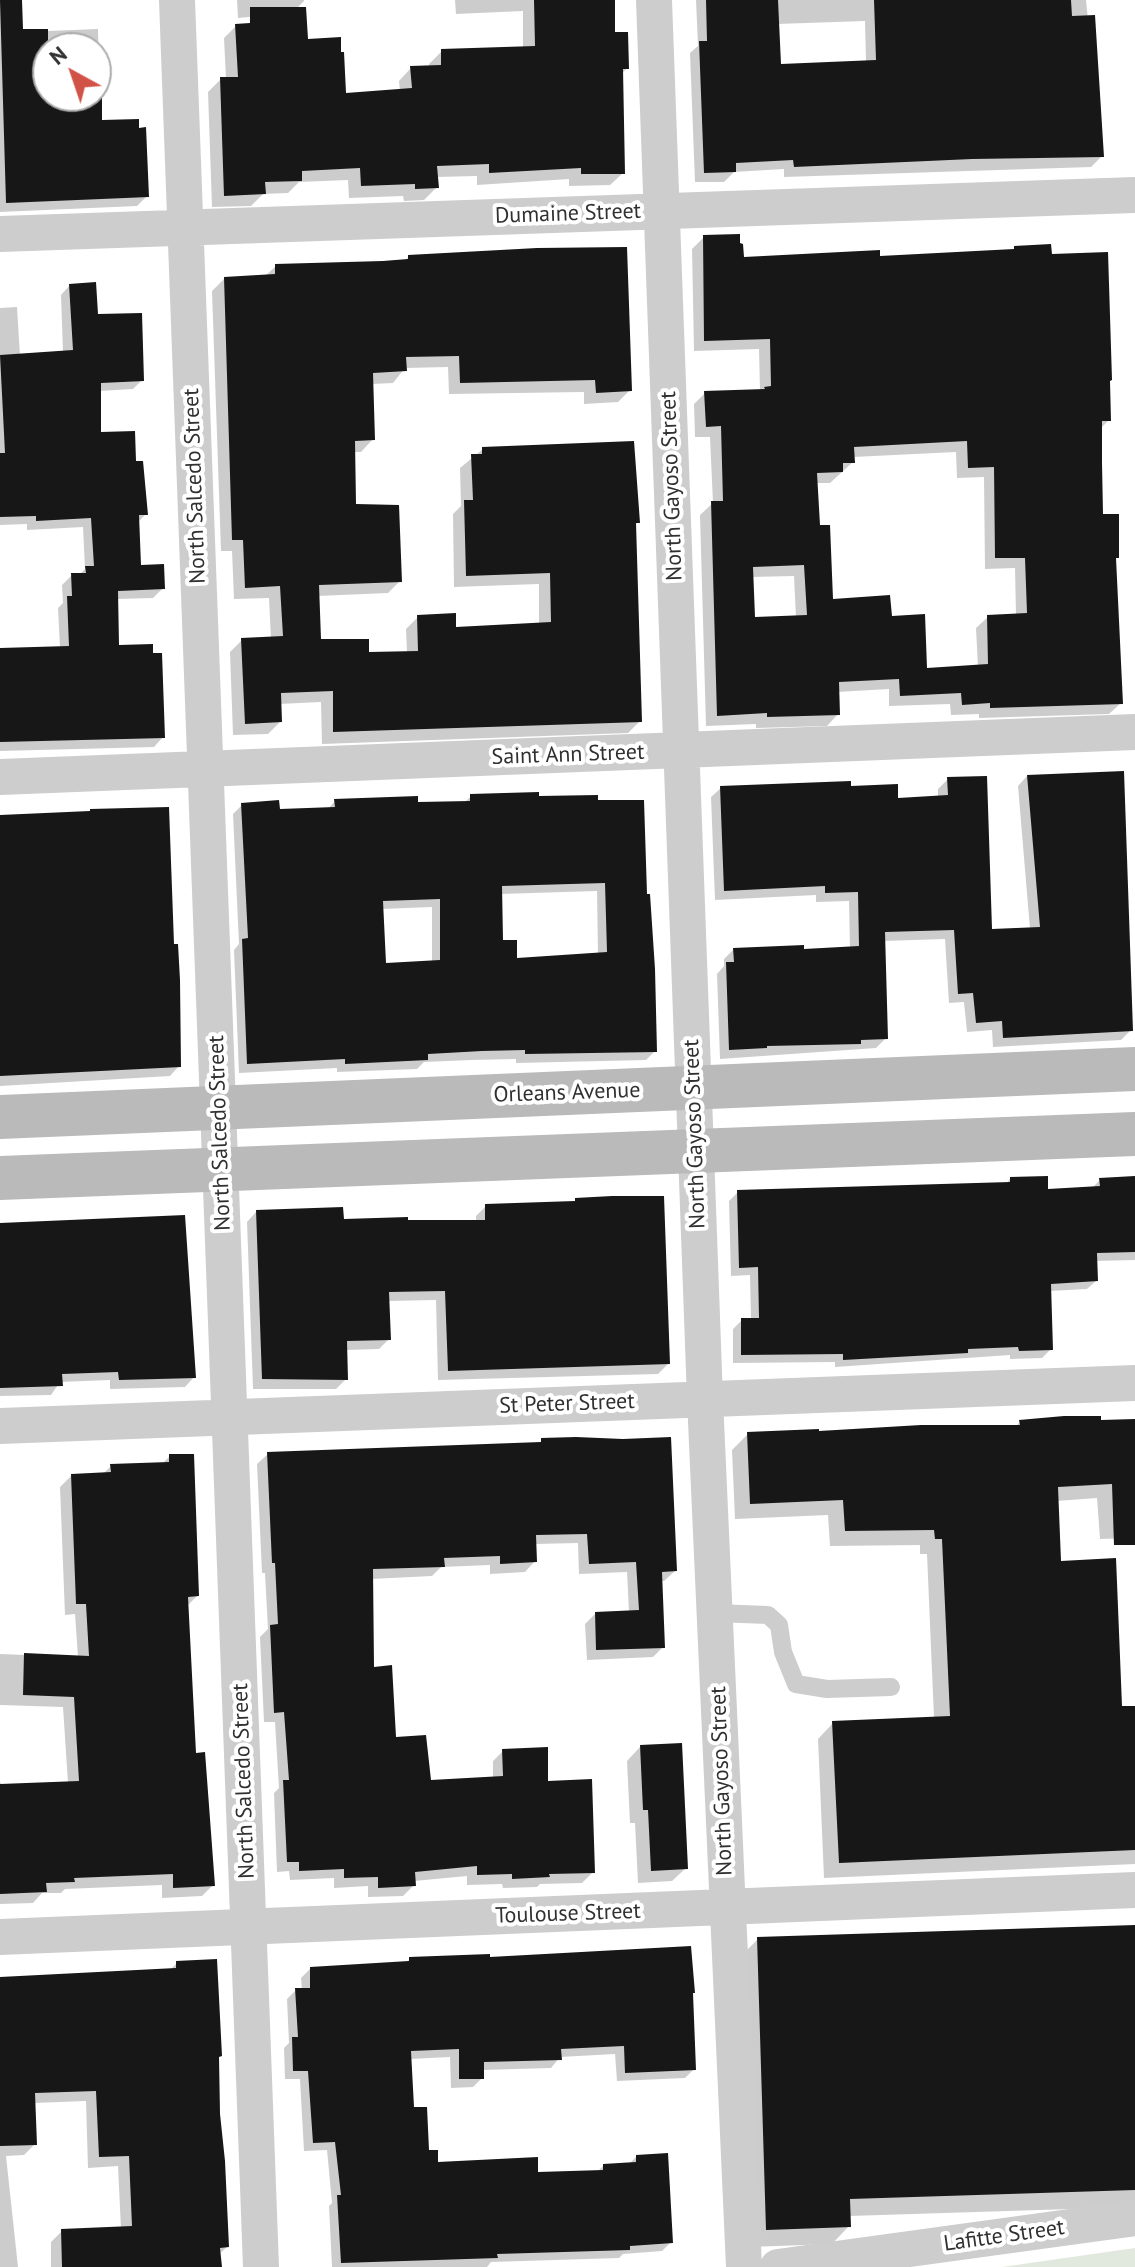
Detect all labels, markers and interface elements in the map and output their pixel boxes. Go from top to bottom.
north arrow [32,32,112,112]
text: N [43,40,72,71]
street label: Dumaine Street [494,198,642,230]
street label: North Salcedo Street [178,388,212,584]
street label: North Gayoso Street [656,391,688,581]
street label: Saint Ann Street [491,739,645,771]
street label: North Salcedo Street [203,1035,237,1231]
street label: North Gayoso Street [679,1039,711,1229]
street label: Orleans Avenue [493,1077,641,1109]
street label: St Peter Street [499,1388,635,1420]
street label: North Salcedo Street [227,1683,261,1879]
street label: North Gayoso Street [706,1686,738,1876]
street label: Toulouse Street [495,1898,641,1930]
street label: Lafitte Street [942,2214,1066,2258]

